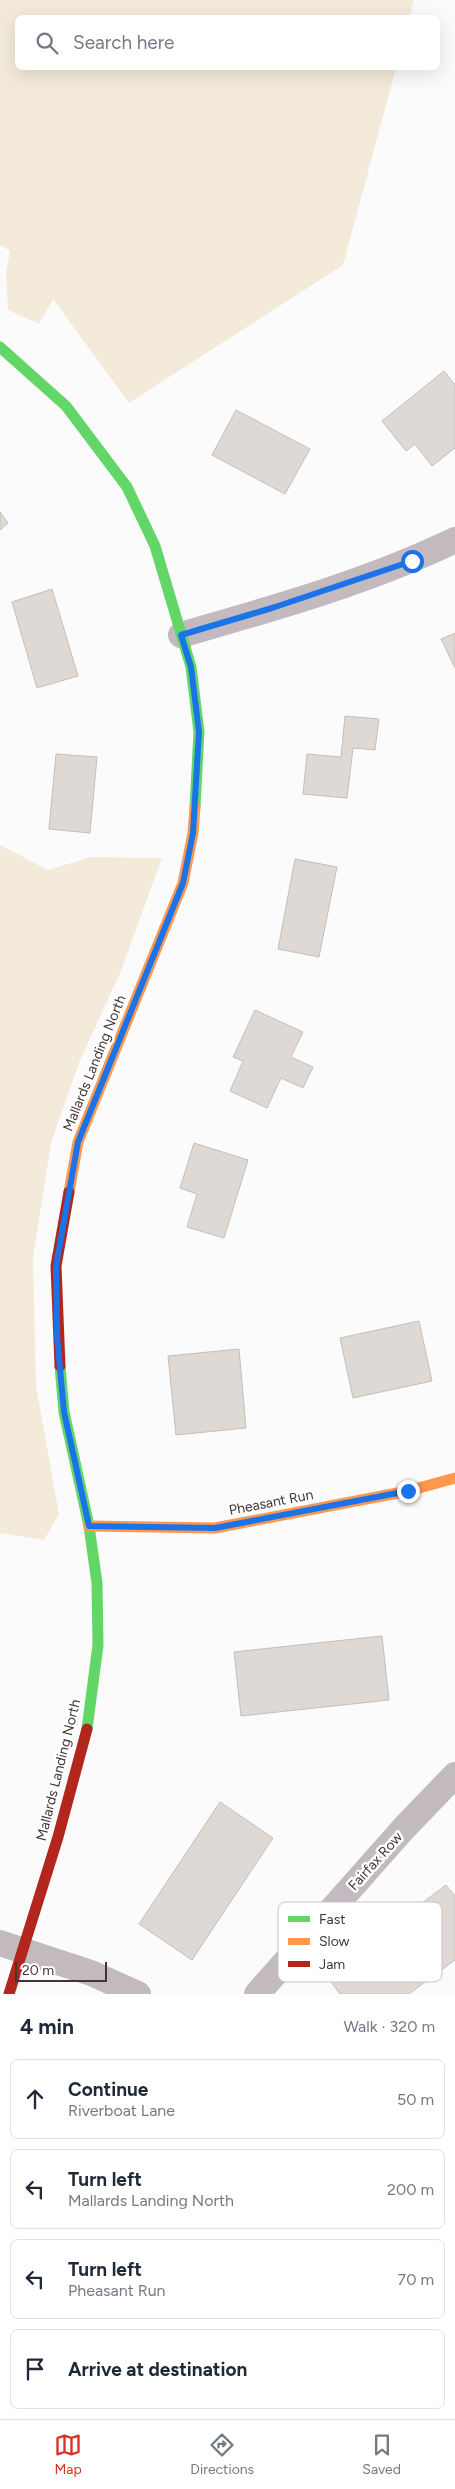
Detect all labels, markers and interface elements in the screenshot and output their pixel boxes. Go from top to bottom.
search box [15,15,440,70]
icon: search [33,29,61,57]
text: Search here [73,31,175,54]
route start [401,550,424,573]
street label: Mallards Landing North [59,993,130,1134]
route end [397,1480,420,1503]
street label: Pheasant Run [228,1486,315,1519]
street label: Mallards Landing North [33,1697,84,1843]
street label: Fairfax Row [345,1829,406,1894]
legend [278,1902,442,1982]
text: Fast [319,1911,345,1928]
text: Slow [319,1933,350,1950]
text: Jam [319,1956,345,1973]
scale bar [15,1959,108,1982]
text: 20 m [22,1962,54,1979]
text: 4 min [20,2014,74,2039]
text: Walk · 320 m [343,2017,435,2036]
text: Continue [68,2078,148,2101]
icon: ahead [21,2085,49,2113]
text: 50 m [397,2090,434,2109]
text: Riverboat Lane [68,2101,175,2120]
text: Turn left [68,2168,142,2191]
icon: left [21,2175,49,2203]
text: 200 m [387,2180,434,2199]
text: Mallards Landing North [68,2191,234,2210]
text: Turn left [68,2258,142,2281]
icon: left [21,2265,49,2293]
text: 70 m [398,2270,434,2289]
text: Pheasant Run [68,2281,166,2300]
icon: arrive [21,2355,49,2383]
text: Arrive at destination [68,2358,247,2381]
tab: Map [54,2431,82,2478]
tab: Directions [190,2431,254,2478]
tab: Saved [362,2431,401,2478]

